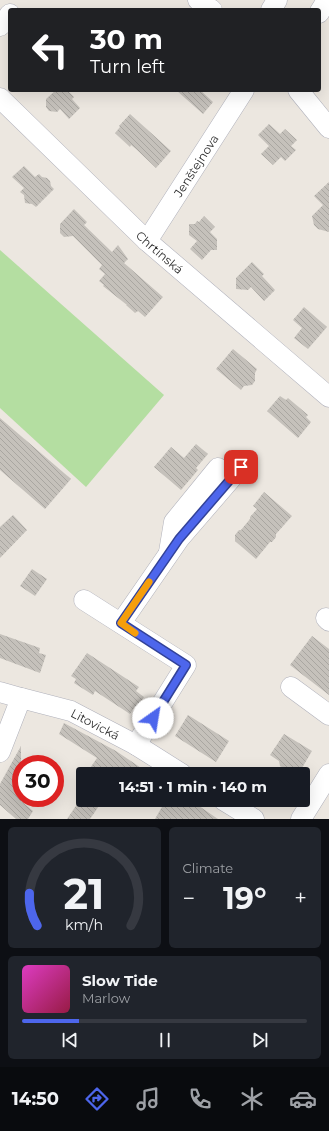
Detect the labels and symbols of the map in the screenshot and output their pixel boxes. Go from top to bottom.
street label: Jenštejnova [170,131,221,200]
street label: Chrtínská [133,227,187,277]
pin [224,450,258,484]
position arrow [132,697,174,739]
street label: Litovická [68,705,122,743]
speed limit sign: 30 [12,755,64,807]

